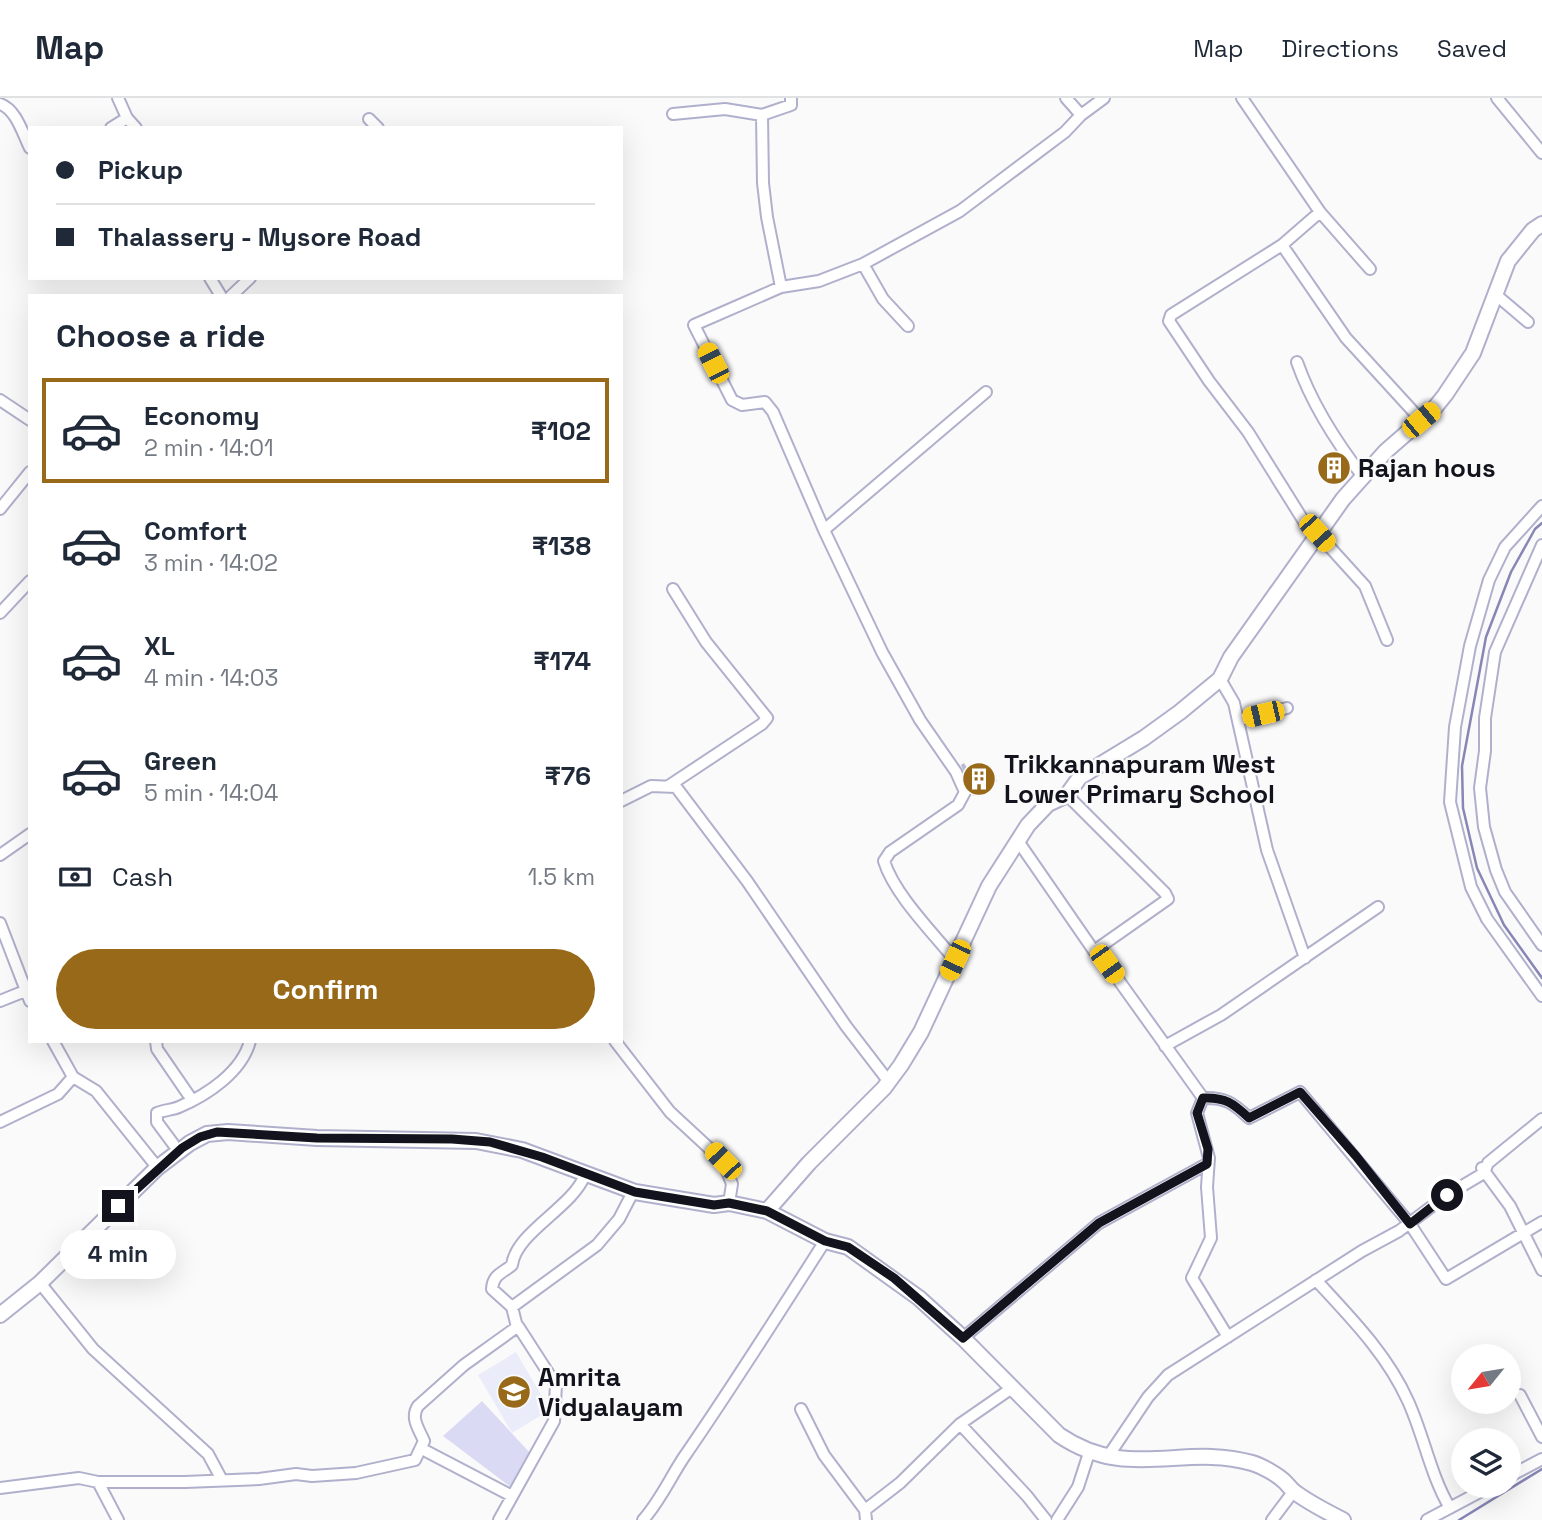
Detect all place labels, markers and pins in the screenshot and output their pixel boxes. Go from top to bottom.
building icon: Rajan hous [1315,449,1353,487]
place label: Rajan hous [1358,451,1496,485]
place label: Trikkannapuram West Lower Primary School [1004,747,1276,811]
building icon: Trikkannapuram West Lower Primary School [960,760,998,798]
place label: Amrita Vidyalayam [538,1360,683,1424]
school or university icon: Amrita Vidyalayam [495,1373,533,1411]

